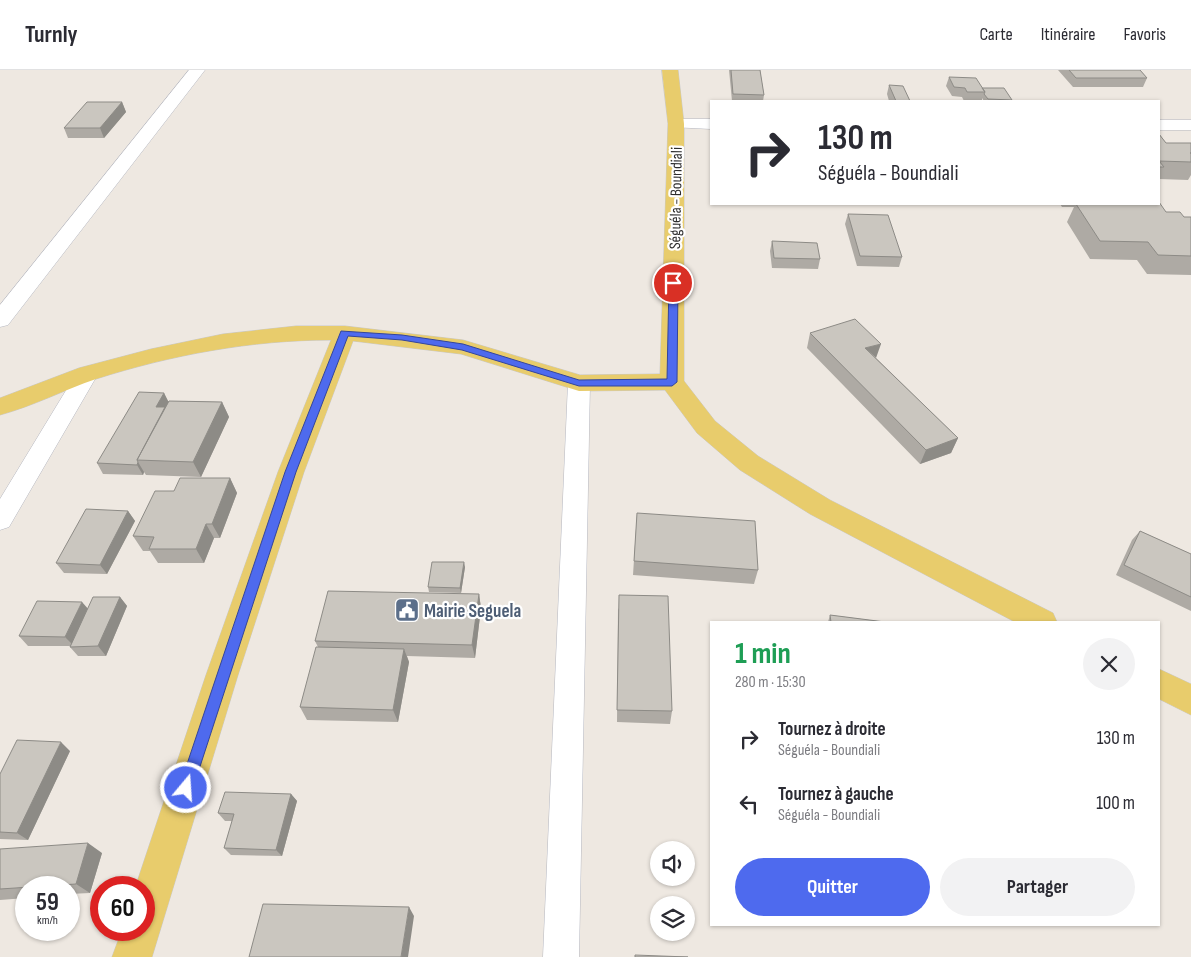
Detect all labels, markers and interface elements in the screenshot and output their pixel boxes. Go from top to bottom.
text: Turnly [25,20,78,49]
text: Carte [979,24,1013,45]
text: Itinéraire [1041,24,1095,45]
text: Favoris [1123,24,1166,45]
text: 130 m [818,117,893,160]
icon: right [735,120,800,185]
street label: Séguéla - Boundiali [666,147,687,249]
text: Séguéla - Boundiali [818,160,959,187]
pin [652,262,694,304]
icon: arrive [659,269,687,297]
public building icon: Mairie Seguela [394,597,420,623]
place label: Mairie Seguela [424,600,521,623]
text: 1 min [735,636,791,672]
button: close [1083,638,1135,690]
text: 280 m · 15:30 [735,673,806,692]
text: Tournez à droite [778,718,886,741]
icon: right [735,725,763,753]
text: 130 m [1097,727,1135,750]
text: Séguéla - Boundiali [778,741,880,760]
position arrow [159,761,211,813]
text: Tournez à gauche [778,783,894,806]
icon: left [735,790,763,818]
text: 100 m [1096,792,1135,815]
text: Séguéla - Boundiali [778,806,880,825]
map controls [650,841,695,941]
button: sound [650,841,695,886]
button: Quitter [735,858,930,916]
button: Partager [940,858,1135,916]
speed limit sign: 60 [90,876,155,941]
text: 59 [36,887,59,918]
button: layers [650,896,695,941]
text: km/h [37,913,58,928]

